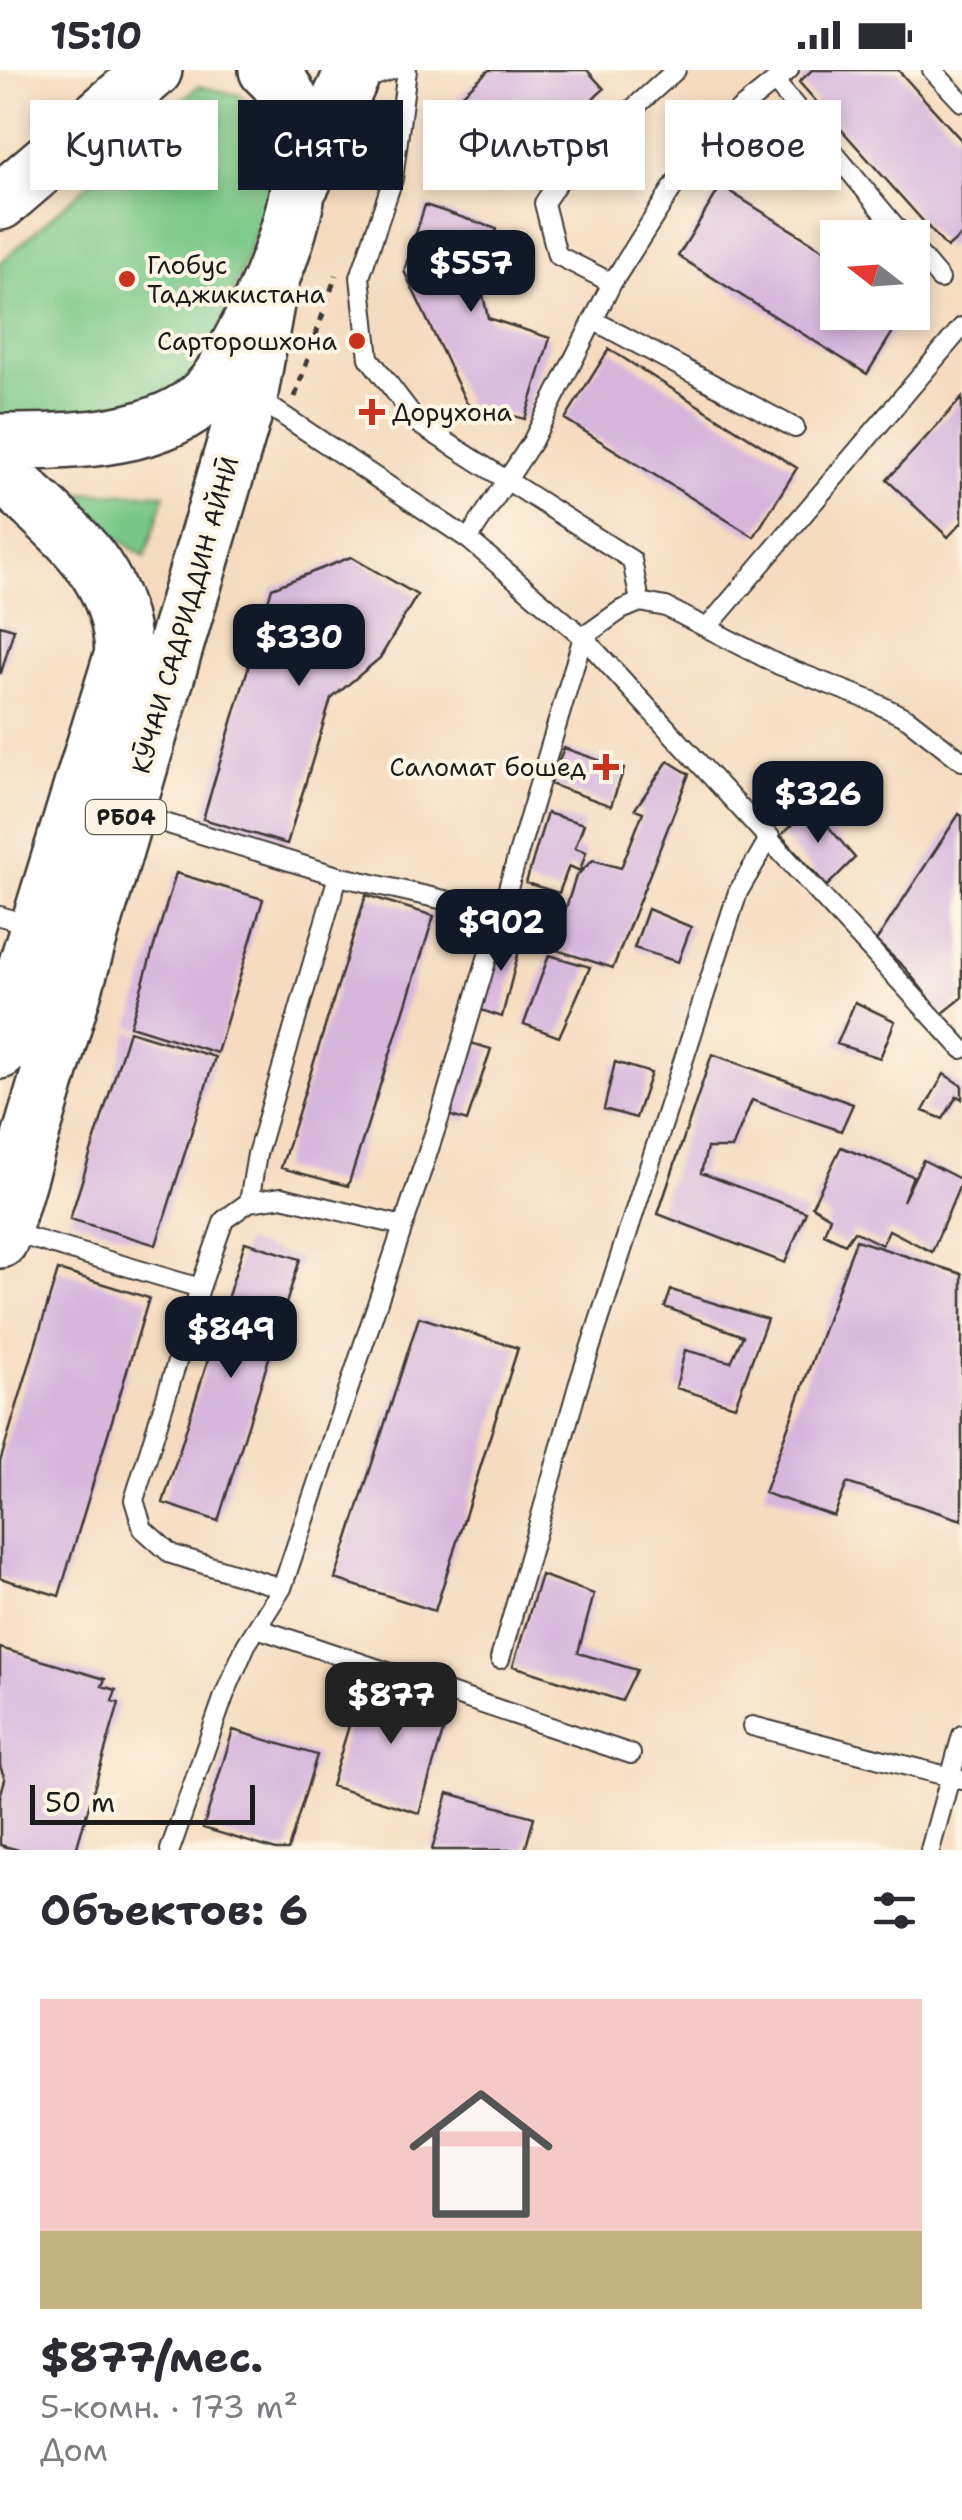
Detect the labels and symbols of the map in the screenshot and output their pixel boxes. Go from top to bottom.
north arrow [820,220,930,330]
pin: $557 [412,230,530,315]
place label: Глобус Таджикистана [147,248,326,311]
marker: Глобус Таджикистана [116,268,138,290]
place label: Сарторошхона [157,324,337,358]
marker: Сарторошхона [346,330,368,352]
place label: Дорухона [392,395,512,429]
marker: Дорухона [361,401,383,423]
street label: КӮЧАИ САДРИДДИН АЙНӢ [123,452,247,778]
pin: $330 [240,604,358,689]
place label: Саломат бошед [390,750,586,784]
marker: Саломат бошед [595,756,617,778]
pin: $326 [759,761,877,846]
road number: РБ04 [86,800,166,834]
pin: $902 [442,889,560,974]
pin: $849 [172,1296,290,1381]
pin: $877 [332,1662,450,1747]
scale bar [30,1780,255,1824]

